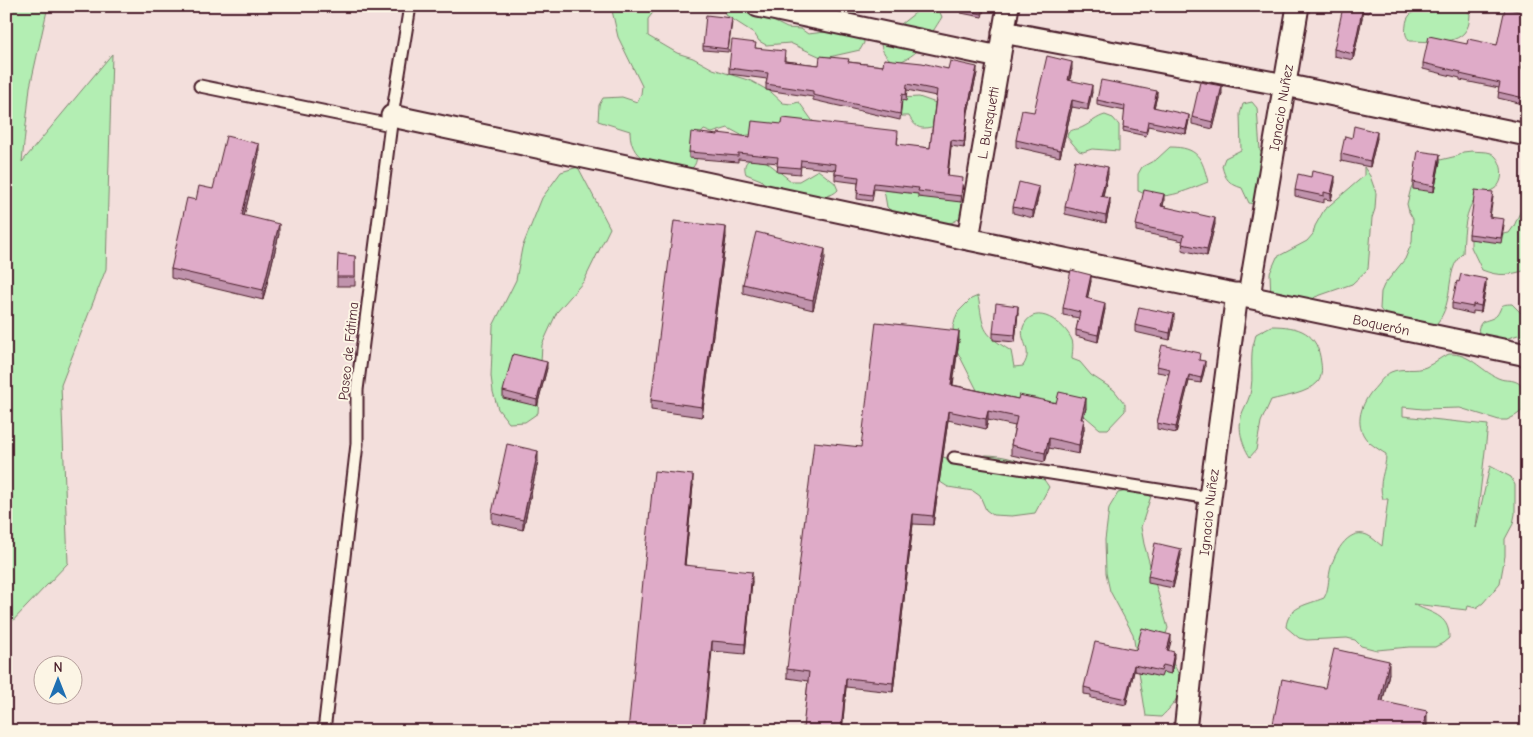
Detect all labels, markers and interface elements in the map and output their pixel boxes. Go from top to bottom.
street label: Ignacio Nuñez [1266,63,1297,152]
street label: L. Bursquetti [974,85,1003,161]
street label: Paseo de Fátima [335,301,362,401]
street label: Boquerón [1351,311,1411,339]
street label: Ignacio Nuñez [1196,468,1223,557]
north arrow [32,654,82,704]
text: N [53,659,63,676]

